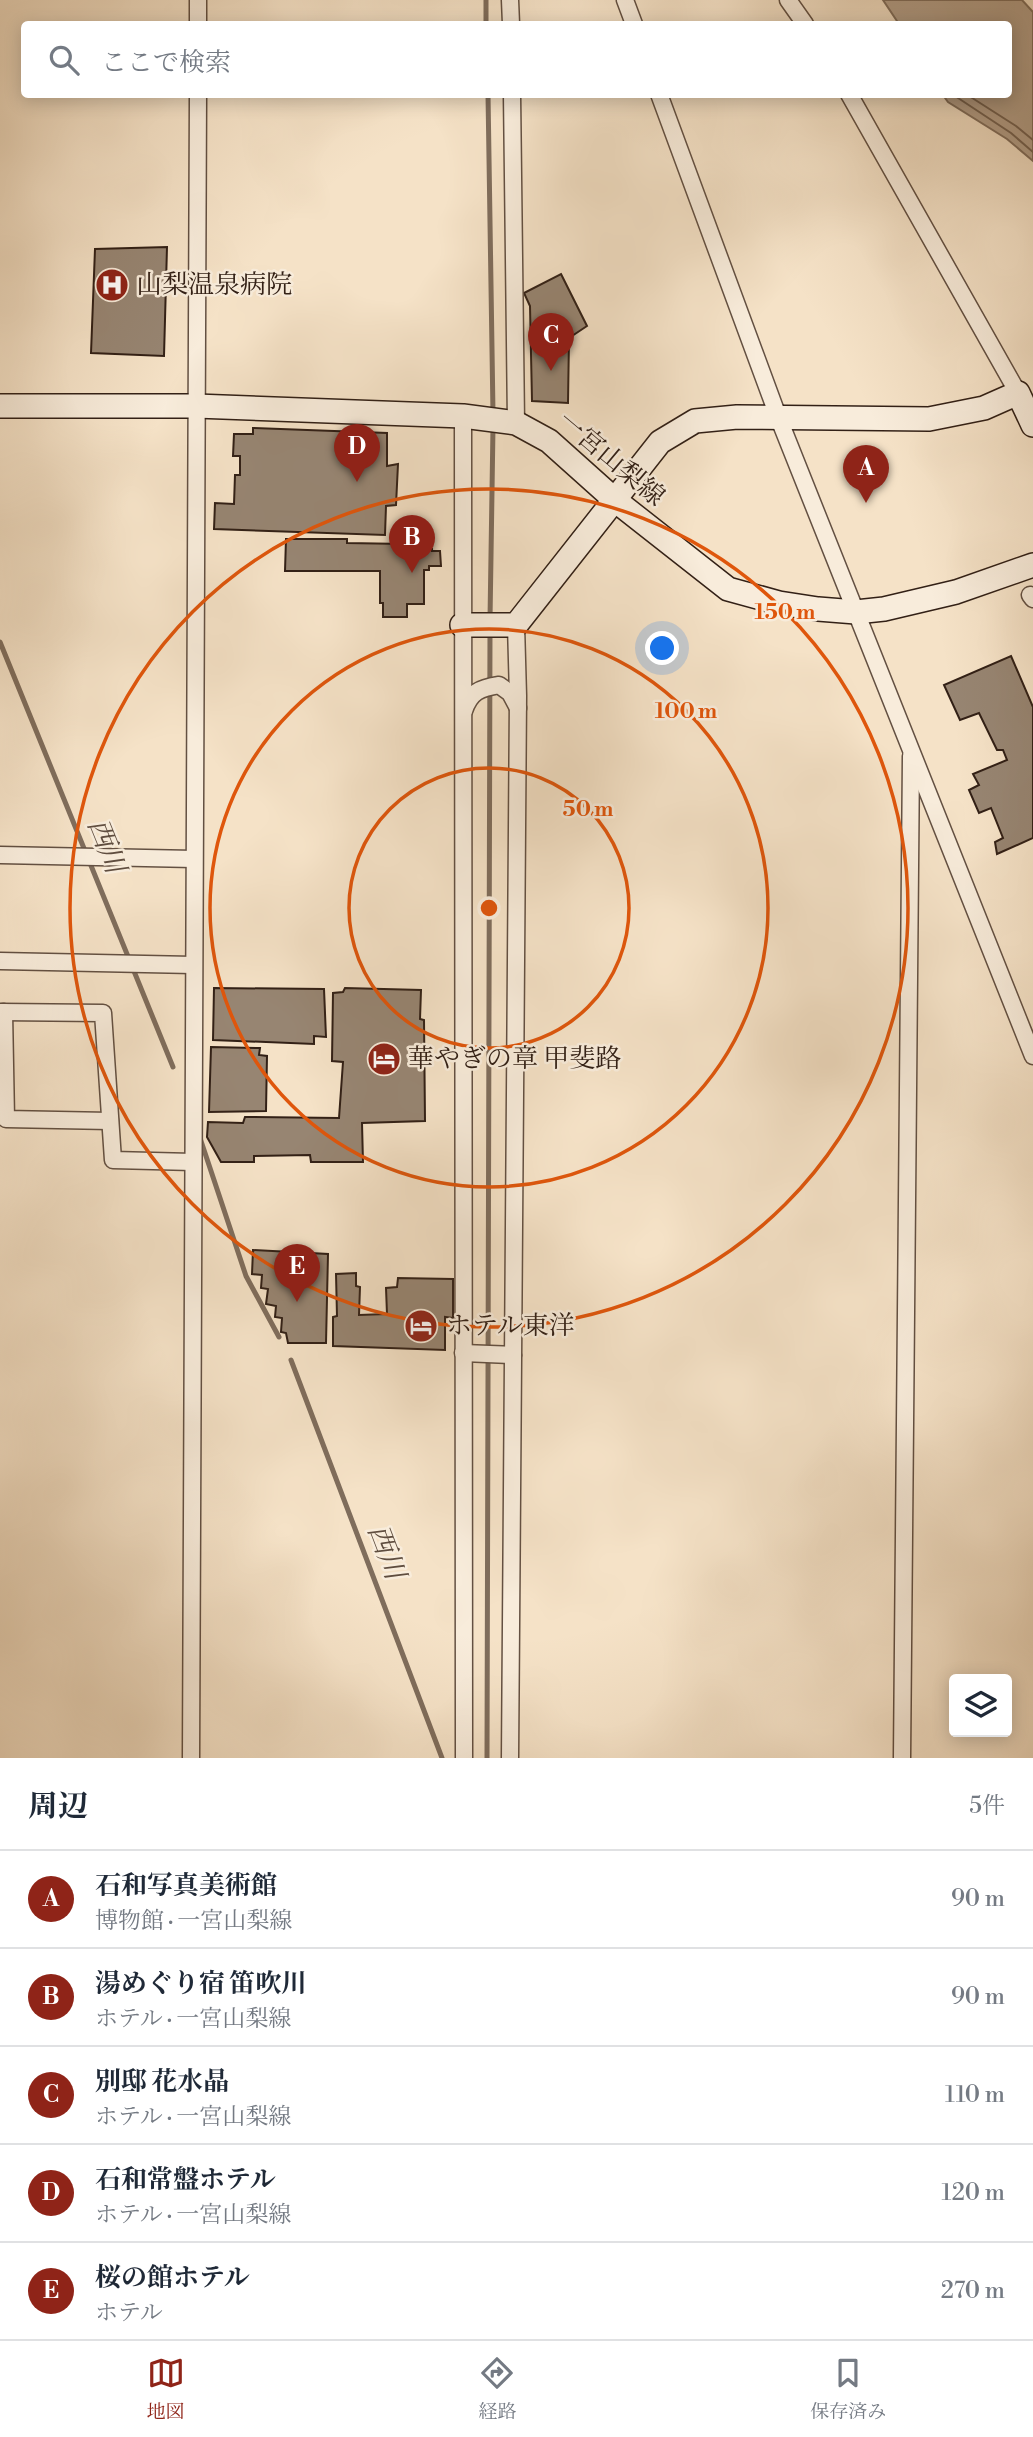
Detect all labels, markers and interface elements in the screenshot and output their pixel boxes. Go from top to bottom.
search box [21,21,1012,98]
icon: search [45,41,83,79]
text: ここで検索 [101,47,231,79]
hospital icon: 山梨温泉病院 [93,266,131,304]
place label: 山梨温泉病院 [136,269,292,301]
pin: C [528,313,574,371]
street label: 一宮山梨線 [551,405,671,513]
pin: D [334,424,380,482]
pin: A [843,445,889,503]
pin: B [389,515,435,573]
text: 150 m [755,600,815,626]
your location [645,631,679,665]
text: 100 m [655,699,717,725]
text: 50 m [563,797,613,823]
water label: 西川 [79,813,134,881]
centre of rings [477,896,501,920]
hotel icon: 華やぎの章 甲斐路 [365,1040,403,1078]
place label: 華やぎの章 甲斐路 [408,1043,621,1075]
pin: E [274,1244,320,1302]
hotel icon: ホテル東洋 [402,1307,440,1345]
place label: ホテル東洋 [446,1310,575,1342]
water label: 西川 [360,1520,413,1587]
map controls [949,1674,1012,1737]
button: layers [949,1674,1012,1737]
text: 周辺 [28,1788,88,1826]
text: 5件 [969,1792,1005,1820]
text: 石和写真美術館 [95,1870,277,1902]
text: A [43,1885,59,1913]
text: 90 m [951,1885,1005,1913]
text: 博物館 · 一宮山梨線 [95,1907,292,1935]
text: 湯めぐり宿 笛吹川 [95,1968,307,2000]
text: B [42,1983,60,2011]
text: 90 m [951,1983,1005,2011]
text: ホテル · 一宮山梨線 [95,2005,291,2033]
text: 別邸 花水晶 [95,2066,229,2098]
text: C [43,2081,59,2109]
text: 110 m [945,2081,1005,2109]
text: ホテル · 一宮山梨線 [95,2103,291,2131]
text: 石和常盤ホテル [95,2164,276,2196]
text: D [42,2179,60,2207]
text: 120 m [941,2179,1005,2207]
text: ホテル · 一宮山梨線 [95,2201,291,2229]
text: 桜の館ホテル [95,2262,250,2294]
text: E [43,2277,59,2305]
text: 270 m [941,2277,1005,2305]
text: ホテル [95,2299,163,2327]
tab: 地図 [147,2354,185,2424]
tab: 経路 [478,2354,516,2424]
tab: 保存済み [810,2354,886,2424]

